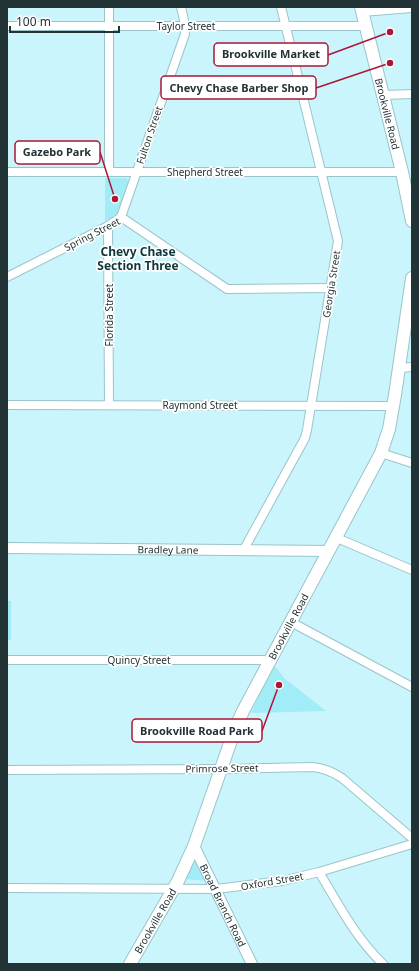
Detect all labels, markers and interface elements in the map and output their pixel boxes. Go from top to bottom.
scale bar [10,8,119,34]
text: 100 m [16,13,51,30]
street label: Taylor Street [157,19,216,33]
callout: Brookville Market [214,43,328,66]
text: Brookville Market [222,46,320,61]
callout: Chevy Chase Barber Shop [161,76,316,99]
street label: Brookville Road [372,77,403,151]
text: Chevy Chase Barber Shop [170,80,308,95]
street label: Fulton Street [133,104,166,166]
callout: Gazebo Park [15,141,100,164]
text: Gazebo Park [23,144,91,159]
street label: Shepherd Street [167,165,243,179]
street label: Spring Street [62,214,123,254]
district label: Chevy Chase Section Three [97,243,179,274]
street label: Georgia Street [319,249,343,319]
street label: Florida Street [102,283,116,346]
street label: Raymond Street [162,398,238,412]
street label: Bradley Lane [138,542,199,557]
street label: Brookville Road [265,591,312,662]
street label: Quincy Street [107,653,171,667]
callout: Brookville Road Park [132,719,262,742]
text: Brookville Road Park [140,723,254,738]
street label: Primrose Street [185,760,259,776]
street label: Broad Branch Road [197,861,249,949]
street label: Oxford Street [240,869,305,893]
street label: Brookville Road [131,886,179,956]

